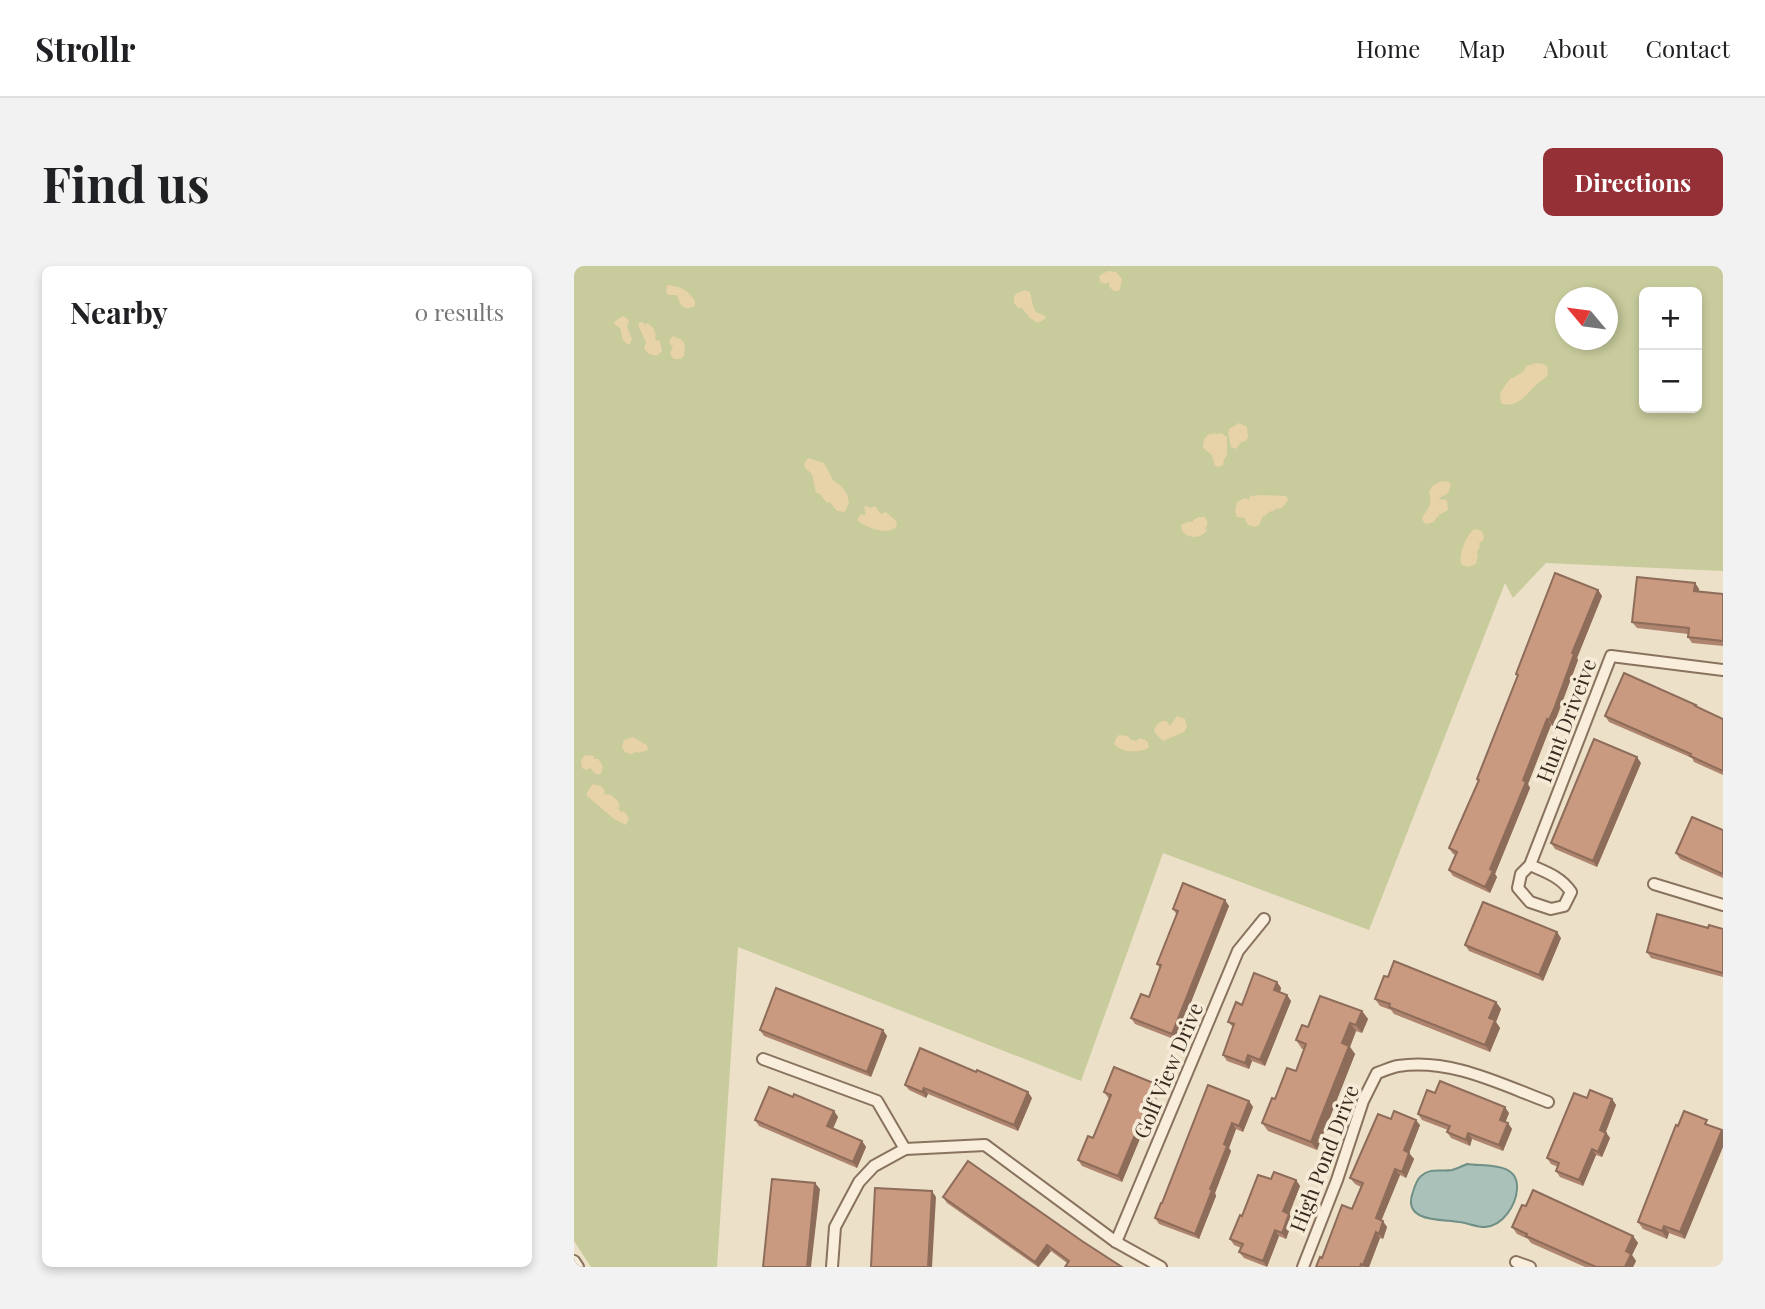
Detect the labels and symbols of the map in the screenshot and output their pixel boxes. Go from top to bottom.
north arrow [1555,287,1618,350]
street label: Hunt Driveive [1528,654,1602,786]
street label: Golf View Drive [1126,998,1208,1142]
street label: High Pond Drive [1282,1080,1364,1236]

